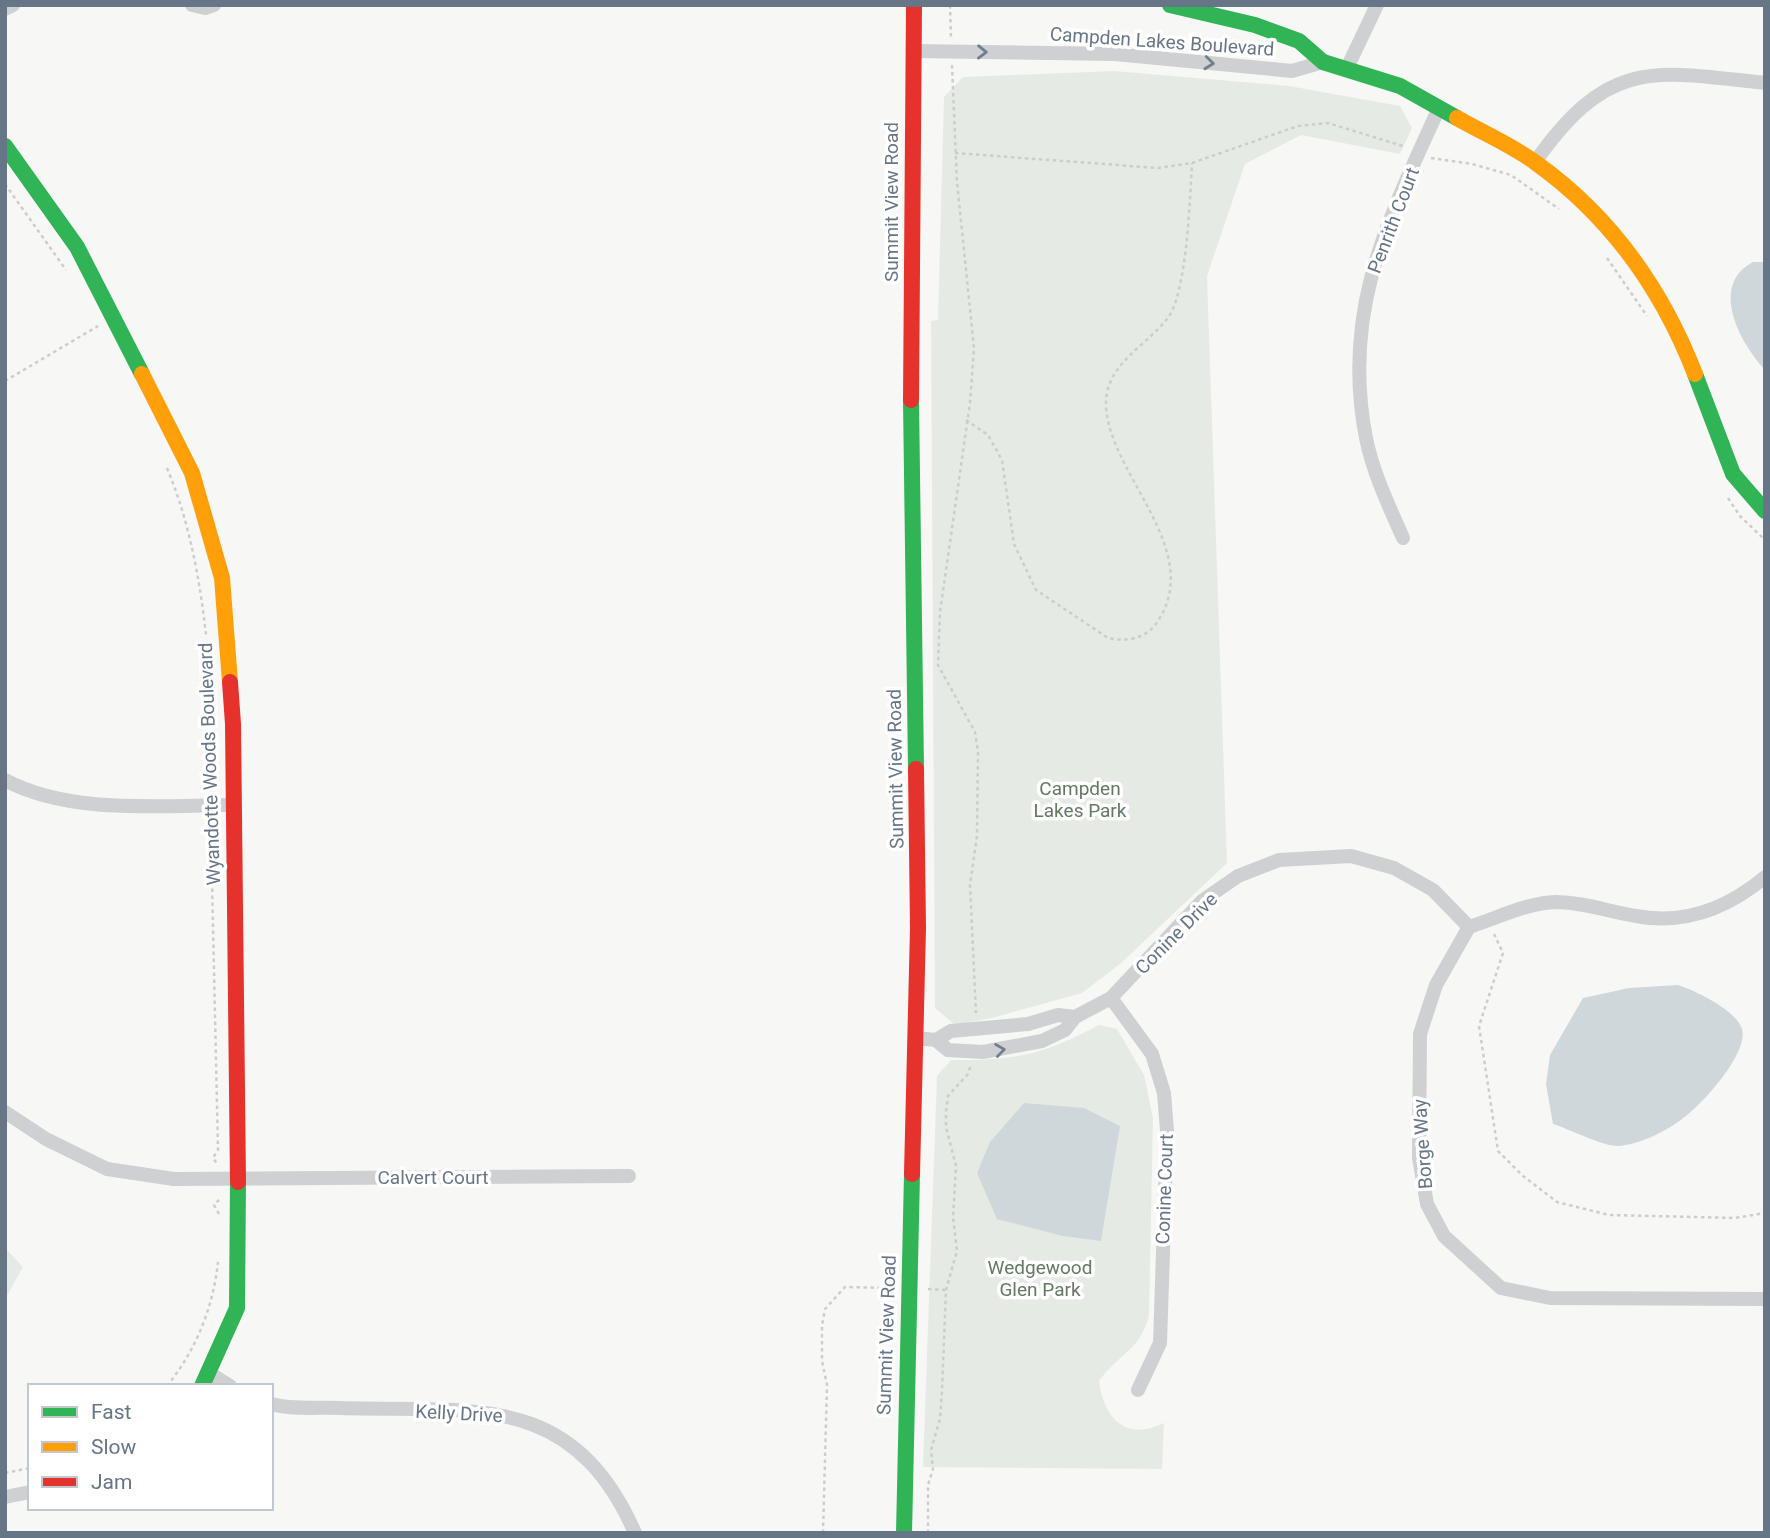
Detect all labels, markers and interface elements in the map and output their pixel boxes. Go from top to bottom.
street label: Campden Lakes Boulevard [1049,22,1275,61]
one-way arrow [977,44,988,60]
one-way arrow [1204,55,1215,70]
street label: Summit View Road [880,122,903,282]
street label: Penrith Court [1363,164,1424,276]
street label: Wyandotte Woods Boulevard [194,642,225,886]
street label: Summit View Road [883,689,908,849]
park label: Campden Lakes Park [1034,777,1127,822]
street label: Conine Drive [1131,888,1222,979]
one-way arrow [994,1042,1006,1057]
street label: Borge Way [1408,1098,1437,1190]
street label: Conine Court [1151,1133,1178,1245]
street label: Calvert Court [377,1166,489,1189]
street label: Summit View Road [872,1255,901,1415]
park label: Wedgewood Glen Park [988,1256,1092,1301]
legend [28,1384,273,1510]
text: Fast [91,1400,132,1424]
street label: Kelly Drive [415,1400,503,1427]
text: Slow [91,1435,137,1459]
text: Jam [91,1470,132,1494]

